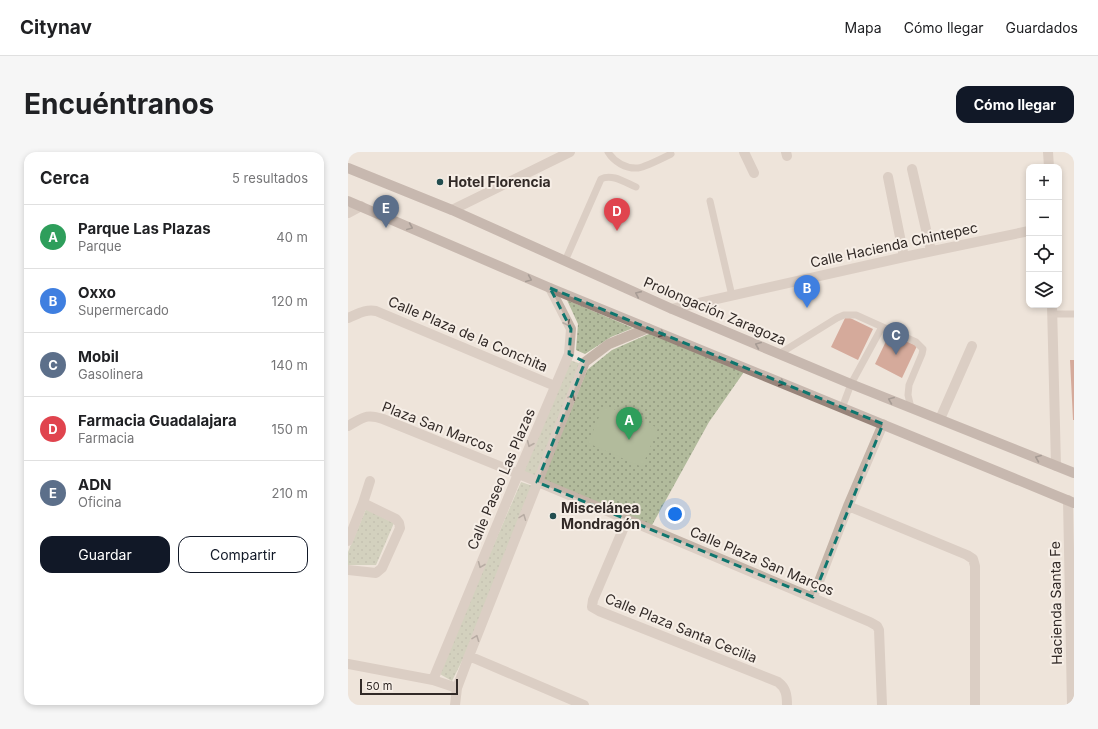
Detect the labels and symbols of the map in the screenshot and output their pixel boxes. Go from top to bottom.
place label: Hotel Florencia [448,173,551,190]
marker: Hotel Florencia [435,177,445,187]
pin: E [373,195,399,228]
pin: D [604,198,630,231]
street label: Calle Hacienda Chintepec [809,218,979,271]
one-way arrow [405,222,413,230]
street label: Prolongación Zaragoza [641,273,789,348]
one-way arrow [525,274,532,282]
pin: B [794,275,820,308]
one-way arrow [635,291,643,299]
street label: Calle Plaza de la Conchita [386,292,551,375]
one-way arrow [563,319,570,326]
pin: C [883,322,909,355]
one-way arrow [658,329,665,337]
one-way arrow [755,342,762,350]
one-way arrow [778,378,786,386]
one-way arrow [567,393,575,400]
one-way arrow [888,396,895,404]
street label: Plaza San Marcos [380,397,496,456]
street label: Calle Paseo Las Plazas [463,406,538,552]
pin: A [616,407,642,440]
one-way arrow [527,441,535,448]
one-way arrow [1034,455,1041,463]
place label: Miscelánea Mondragón [561,499,640,532]
your location [665,504,685,524]
marker: Miscelánea Mondragón [548,511,558,521]
one-way arrow [519,514,527,521]
street label: Calle Plaza San Marcos [687,522,837,599]
street label: Hacienda Santa Fe [1046,541,1065,665]
one-way arrow [477,561,485,568]
street label: Calle Plaza Santa Cecilia [603,589,760,666]
one-way arrow [471,635,479,642]
scale bar [360,677,458,696]

